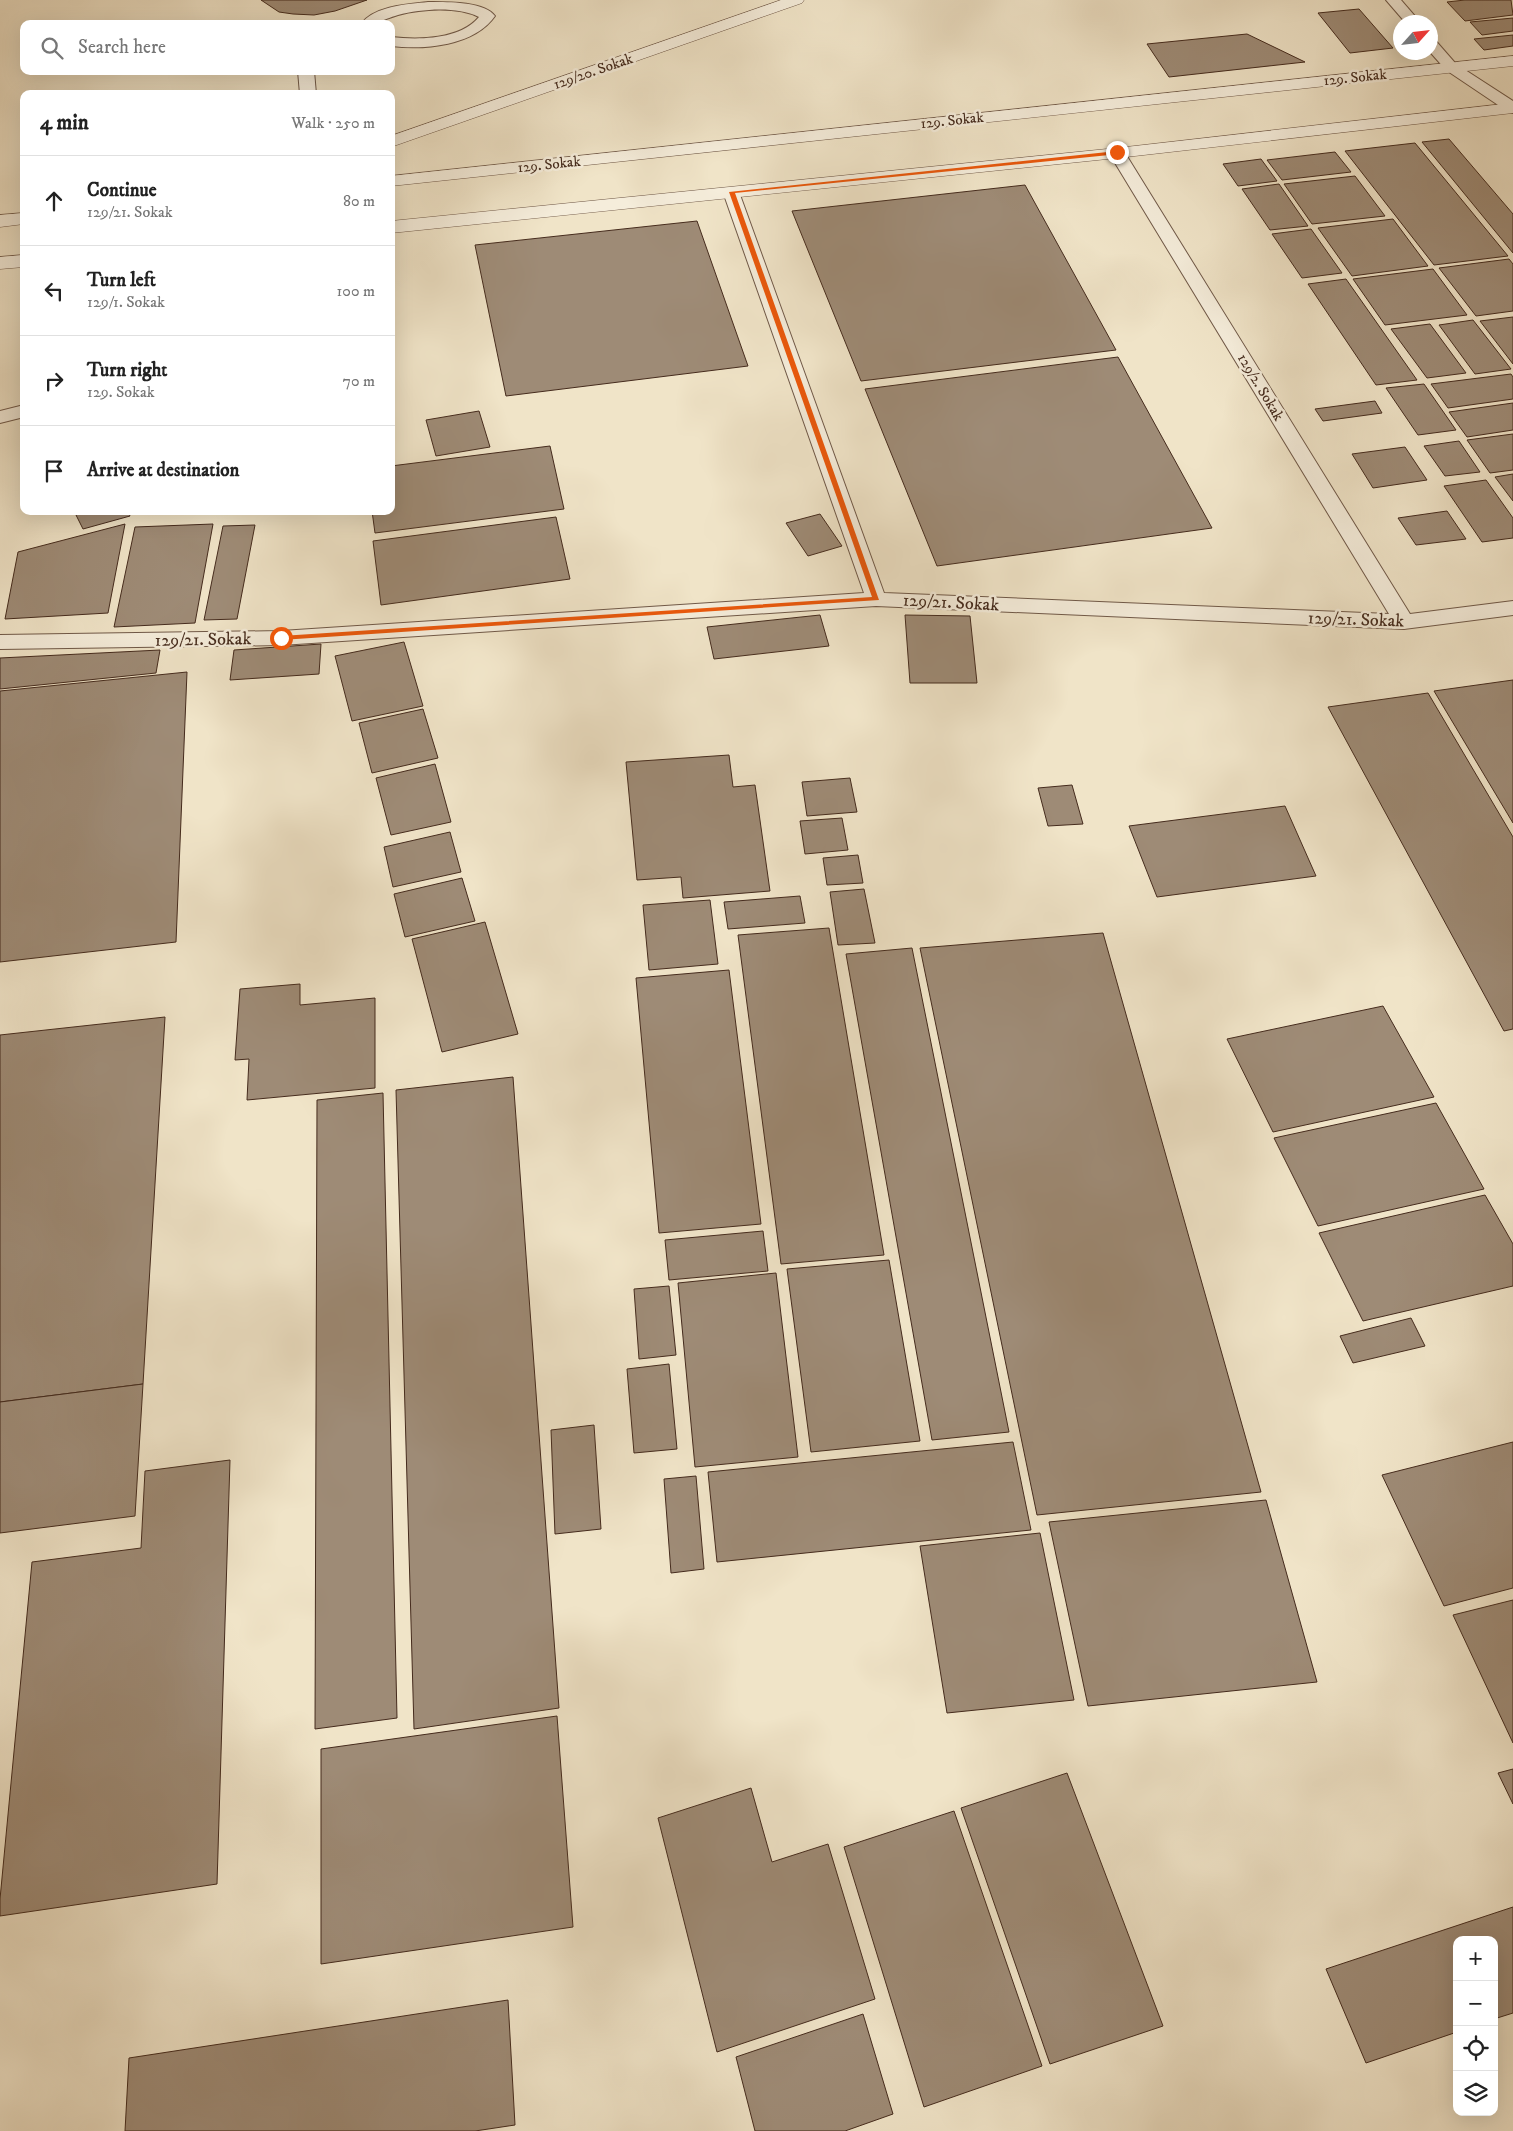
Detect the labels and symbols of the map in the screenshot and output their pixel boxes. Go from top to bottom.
north arrow [1393,15,1438,60]
street label: 129/20. Sokak [551,49,636,94]
street label: 129. Sokak [1322,65,1388,90]
street label: 129. Sokak [919,108,985,133]
route end [1106,141,1129,164]
street label: 129. Sokak [516,152,582,177]
street label: 129/2. Sokak [1233,350,1288,425]
street label: 129/21. Sokak [902,589,1000,617]
street label: 129/21. Sokak [1307,607,1405,633]
route start [270,627,293,650]
street label: 129/21. Sokak [155,628,252,652]

